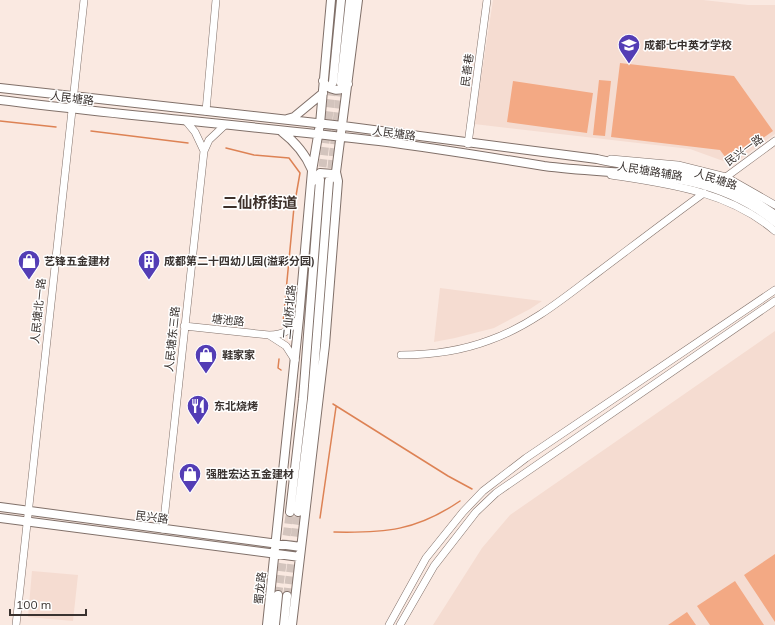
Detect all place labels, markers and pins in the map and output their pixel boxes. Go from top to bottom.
school or university icon: 成都七中英才学校 [616,32,642,65]
place label: 成都七中英才学校 [644,38,732,52]
shop icon: 艺锋五金建材 [16,248,42,281]
building icon: 成都第二十四幼儿园(溢彩分园) [136,248,162,281]
place label: 艺锋五金建材 [44,254,110,268]
place label: 成都第二十四幼儿园(溢彩分园) [164,254,315,268]
shop icon: 鞋家家 [193,342,219,375]
place label: 鞋家家 [222,348,255,362]
restaurant icon: 东北烧烤 [185,393,211,426]
place label: 东北烧烤 [214,399,258,413]
shop icon: 强胜宏达五金建材 [177,461,203,494]
place label: 强胜宏达五金建材 [206,467,294,481]

